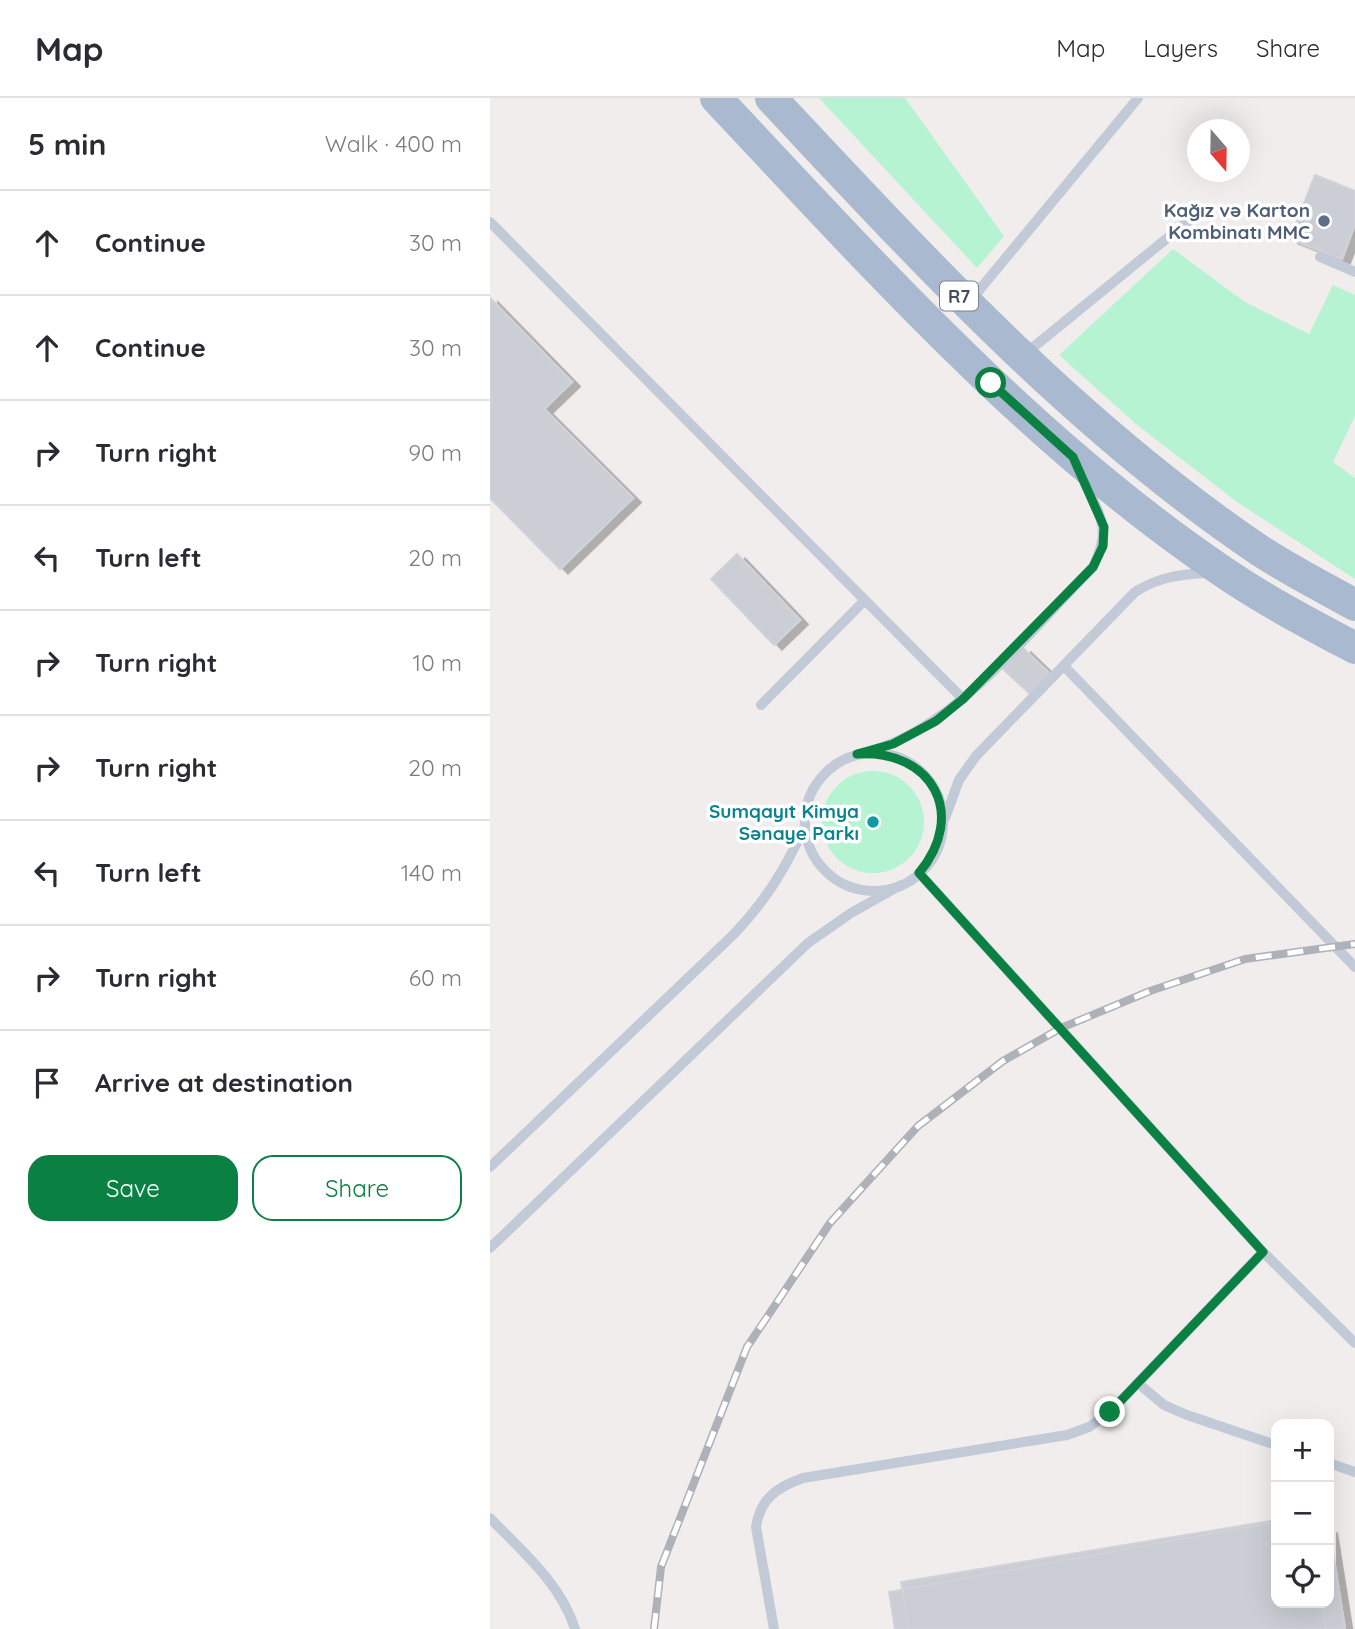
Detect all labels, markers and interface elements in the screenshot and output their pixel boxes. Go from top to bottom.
text: Map [35,28,103,69]
text: Map [1056,33,1105,63]
text: Layers [1143,33,1218,63]
text: Share [1256,33,1320,63]
north arrow [1187,119,1250,182]
text: 5 min [28,125,106,163]
text: Walk · 400 m [325,129,462,158]
place label: Kağız və Karton Kombinatı MMC [1164,198,1310,244]
marker: Kağız və Karton Kombinatı MMC [1316,213,1332,229]
icon: ahead [28,224,66,262]
text: Continue [95,226,206,259]
text: 30 m [409,228,462,257]
road number: R7 [940,281,978,310]
icon: ahead [28,329,66,367]
text: Continue [95,331,206,364]
text: 30 m [409,333,462,362]
route start [975,367,1006,398]
icon: right [28,434,66,472]
text: Turn right [95,436,217,469]
text: 90 m [408,438,462,467]
icon: left [28,539,66,577]
text: Turn left [95,541,202,574]
text: 20 m [408,543,462,572]
icon: right [28,644,66,682]
text: Turn right [95,646,217,679]
text: 10 m [413,648,462,677]
icon: right [28,749,66,787]
text: Turn right [95,751,217,784]
text: 20 m [408,753,462,782]
place label: Sumqayıt Kimya Sənaye Parkı [709,799,859,845]
marker: Sumqayıt Kimya Sənaye Parkı [865,814,881,830]
icon: left [28,854,66,892]
text: Turn left [95,856,202,889]
text: 140 m [401,858,462,887]
icon: right [28,959,66,997]
text: Turn right [95,961,217,994]
text: 60 m [409,963,462,992]
icon: arrive [28,1064,66,1102]
text: Arrive at destination [95,1066,353,1099]
button: Save [28,1155,238,1221]
button: Share [252,1155,462,1221]
route end [1094,1396,1125,1427]
map controls [1271,1419,1334,1608]
button: + [1271,1419,1334,1482]
button: − [1271,1482,1334,1545]
button: locate [1271,1545,1334,1608]

